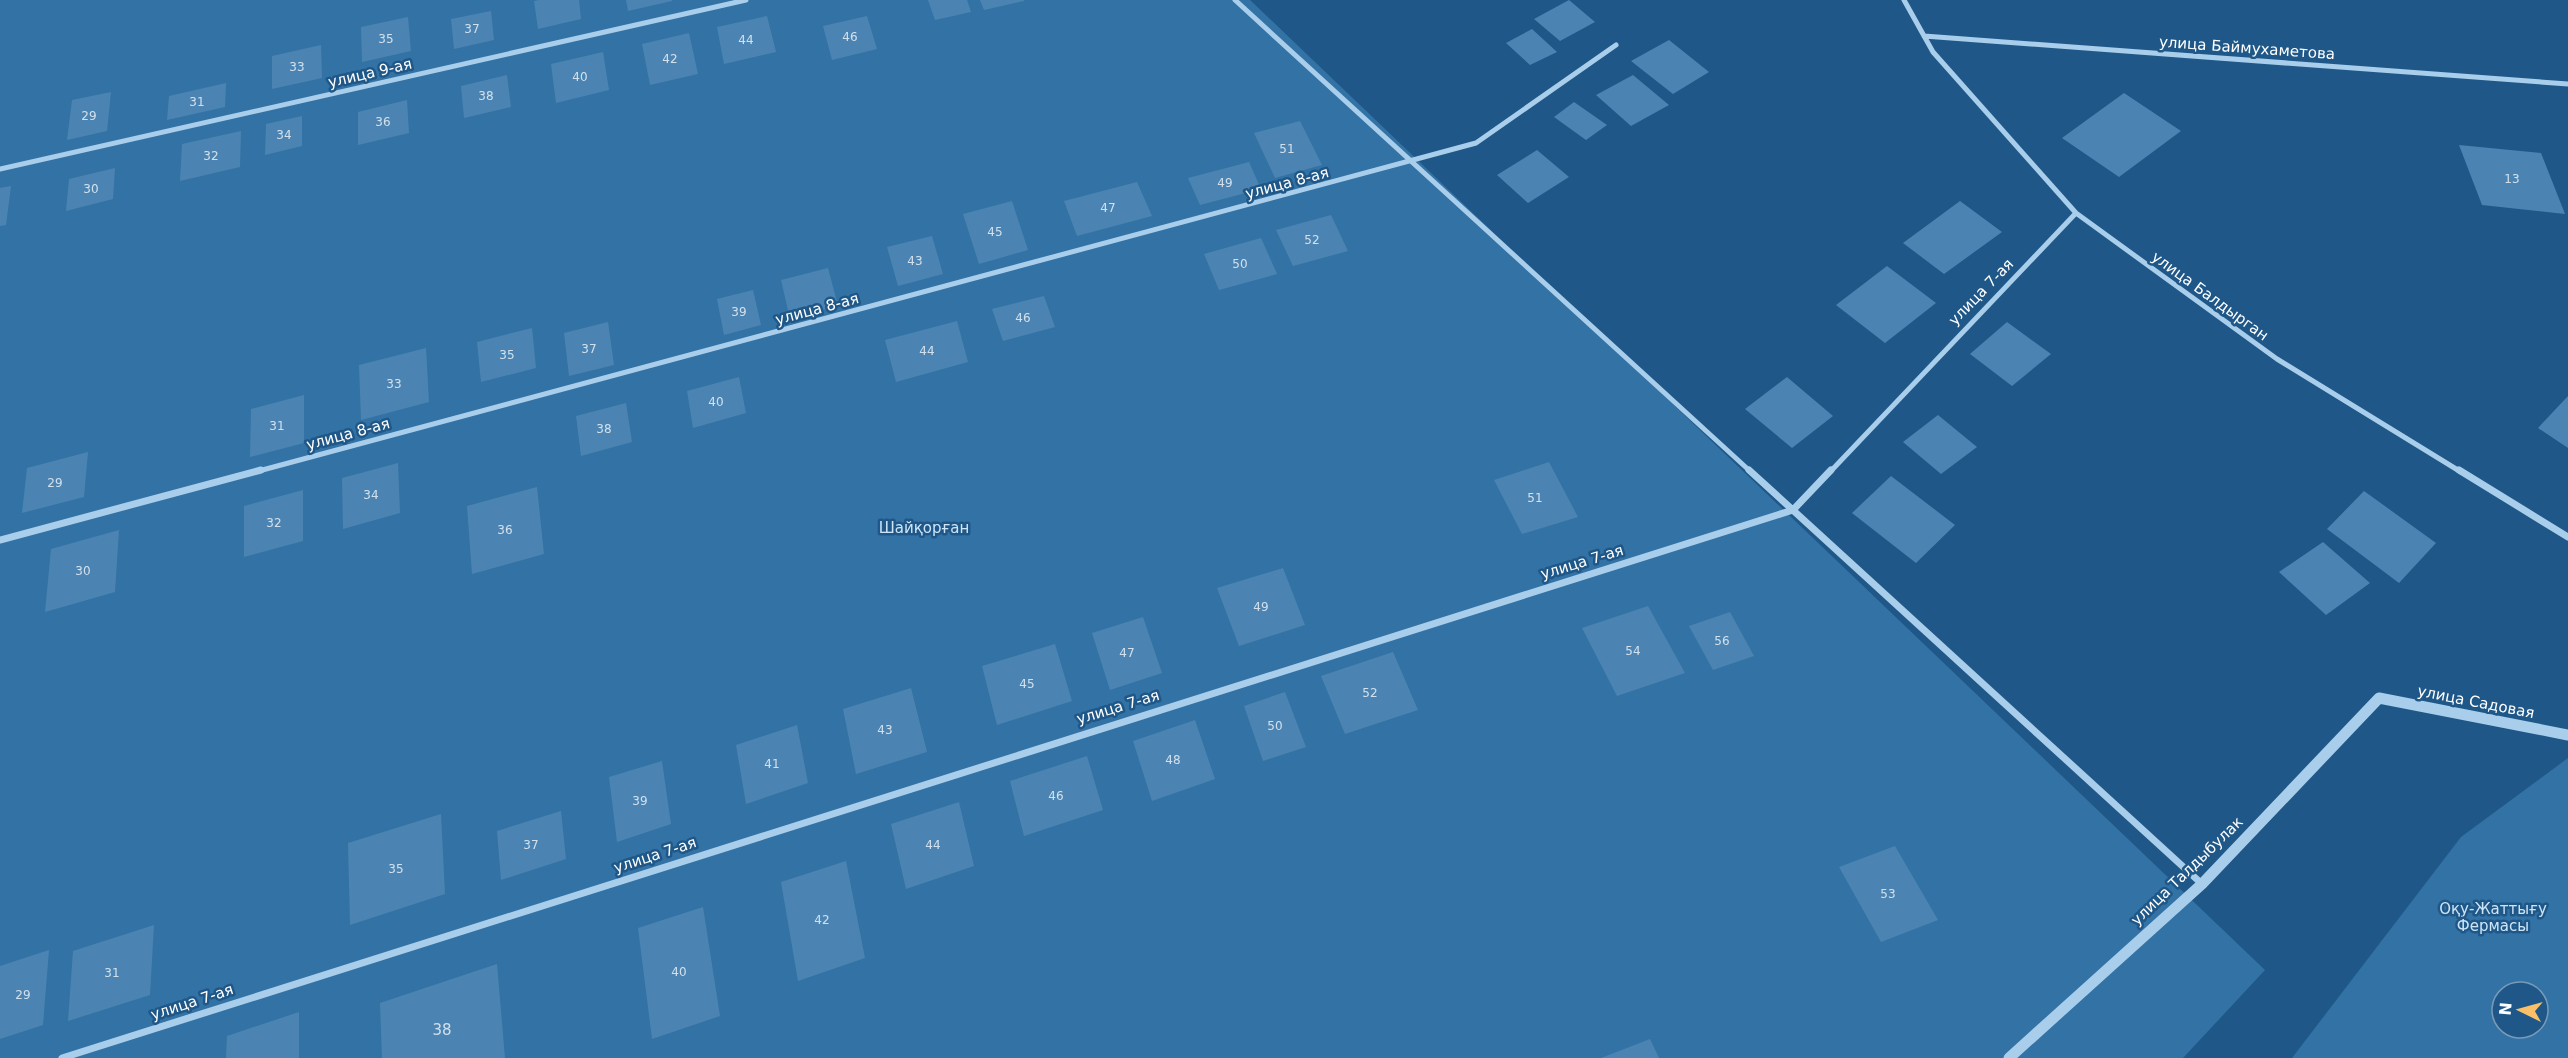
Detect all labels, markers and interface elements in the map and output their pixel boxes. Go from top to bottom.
house number: 37 [464,22,480,36]
house number: 46 [842,30,858,44]
house number: 35 [378,32,394,46]
house number: 44 [738,33,754,47]
street label: улица Баймухаметова [2158,33,2336,63]
house number: 42 [662,52,678,66]
street label: улица 9-ая [326,55,414,91]
house number: 33 [289,60,305,74]
house number: 40 [572,70,588,84]
house number: 38 [478,89,494,103]
house number: 31 [189,95,205,109]
house number: 29 [81,109,97,123]
house number: 36 [375,115,391,129]
house number: 34 [276,128,292,142]
house number: 51 [1279,142,1295,156]
house number: 32 [203,149,219,163]
street label: улица 8-ая [1243,163,1331,203]
house number: 13 [2504,172,2520,186]
house number: 49 [1217,176,1233,190]
house number: 30 [83,182,99,196]
house number: 47 [1100,201,1116,215]
house number: 45 [987,225,1003,239]
house number: 52 [1304,233,1320,247]
street label: улица Балдырган [2148,248,2272,344]
house number: 43 [907,254,923,268]
street label: улица 7-ая [1945,255,2017,329]
house number: 50 [1232,257,1248,271]
street label: улица 8-ая [773,289,861,329]
house number: 39 [731,305,747,319]
house number: 46 [1015,311,1031,325]
house number: 37 [581,342,597,356]
house number: 44 [919,344,935,358]
house number: 35 [499,348,515,362]
house number: 33 [386,377,402,391]
house number: 40 [708,395,724,409]
street label: улица 8-ая [304,414,392,454]
house number: 31 [269,419,285,433]
house number: 38 [596,422,612,436]
house number: 29 [47,476,63,490]
house number: 34 [363,488,379,502]
house number: 51 [1527,491,1543,505]
house number: 32 [266,516,282,530]
park label: Шайқорған [879,519,969,537]
house number: 36 [497,523,513,537]
street label: улица 7-ая [1538,541,1626,583]
house number: 30 [75,564,91,578]
house number: 49 [1253,600,1269,614]
house number: 56 [1714,634,1730,648]
house number: 54 [1625,644,1641,658]
house number: 47 [1119,646,1135,660]
house number: 45 [1019,677,1035,691]
street label: улица Садовая [2416,682,2536,722]
street label: улица 7-ая [1074,686,1162,728]
house number: 52 [1362,686,1378,700]
house number: 50 [1267,719,1283,733]
house number: 43 [877,723,893,737]
house number: 48 [1165,753,1181,767]
house number: 41 [764,757,780,771]
house number: 46 [1048,789,1064,803]
house number: 39 [632,794,648,808]
street label: улица Талдыбулак [2127,813,2247,929]
street label: улица 7-ая [612,833,698,877]
house number: 37 [523,838,539,852]
house number: 44 [925,838,941,852]
house number: 35 [388,862,404,876]
house number: 53 [1880,887,1896,901]
park label: Оқу-Жаттығу Фермасы [2439,900,2547,935]
house number: 42 [814,913,830,927]
house number: 40 [671,965,687,979]
house number: 31 [104,966,120,980]
street label: улица 7-ая [149,980,235,1024]
north arrow [2490,980,2550,1040]
house number: 29 [15,988,31,1002]
text: N [2496,1001,2516,1016]
house number: 38 [432,1021,452,1039]

